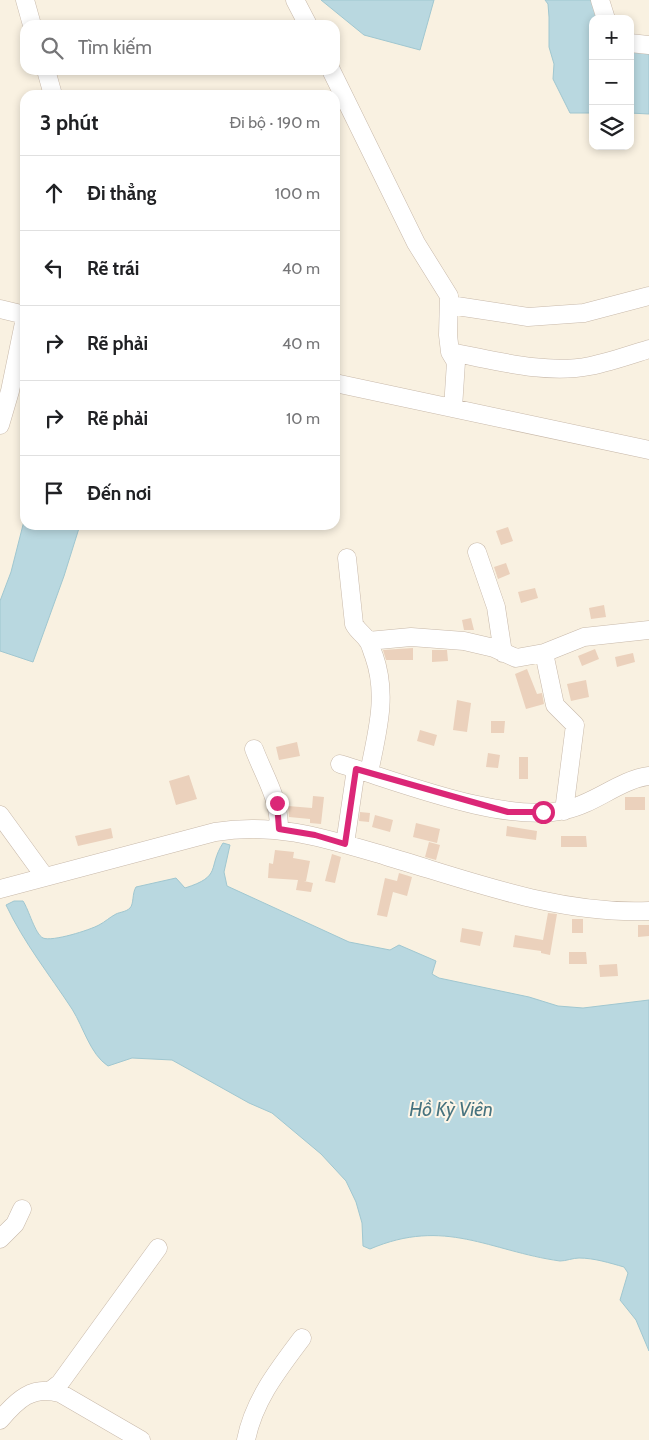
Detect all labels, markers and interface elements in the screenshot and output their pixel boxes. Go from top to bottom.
map controls [589,15,634,150]
button: + [589,15,634,60]
search box [20,20,340,75]
icon: search [38,34,66,62]
text: Tìm kiếm [78,36,152,59]
button: − [589,60,634,105]
button: layers [589,105,634,150]
text: 3 phút [40,110,98,135]
text: Đi bộ · 190 m [230,113,320,132]
icon: ahead [40,179,68,207]
text: Đi thẳng [87,182,156,205]
text: 100 m [275,184,320,203]
icon: left [40,254,68,282]
text: Rẽ trái [87,257,139,280]
text: 40 m [282,259,320,278]
icon: right [40,329,68,357]
text: Rẽ phải [87,332,148,355]
text: 40 m [282,334,320,353]
icon: right [40,404,68,432]
text: Rẽ phải [87,407,148,430]
text: 10 m [286,409,320,428]
icon: arrive [40,479,68,507]
text: Đến nơi [87,482,151,505]
route end [266,792,289,815]
route start [532,801,555,824]
water label: Hồ Kỳ Viên [409,1098,493,1121]

